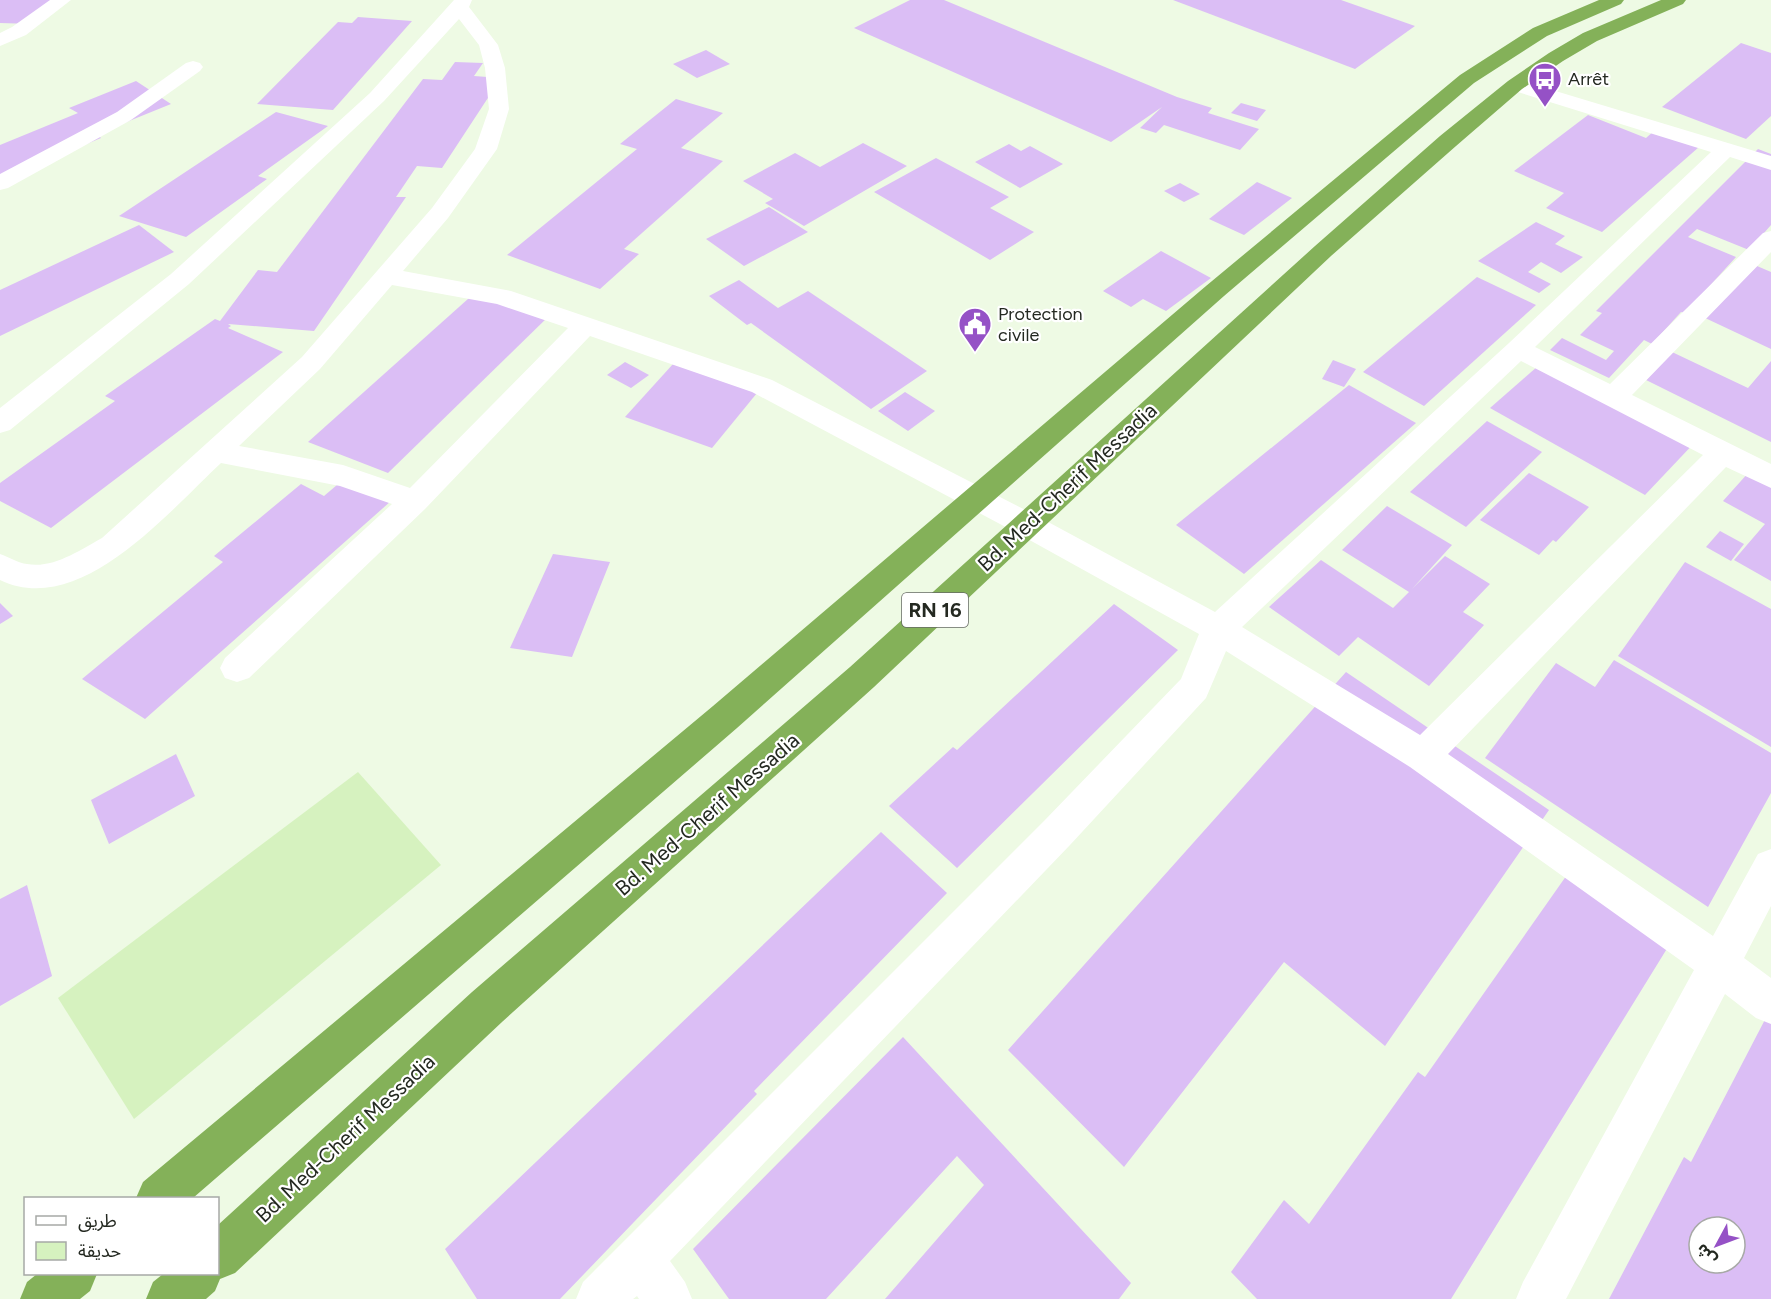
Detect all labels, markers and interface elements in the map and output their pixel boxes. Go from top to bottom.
bus stop icon: Arrêt [1527,61,1563,108]
place label: Arrêt [1568,68,1609,90]
place label: Protection civile [998,303,1083,346]
public building icon: Protection civile [957,306,993,353]
street label: Bd. Med-Cherif Messadia [972,398,1162,576]
road number: RN 16 [902,593,968,627]
street label: Bd. Med-Cherif Messadia [610,727,804,901]
street label: Bd. Med-Cherif Messadia [250,1049,440,1227]
legend [24,1197,219,1275]
text: طريق [78,1210,117,1232]
north arrow [1687,1215,1747,1275]
text: حديقة [78,1240,121,1262]
text: ش [1692,1240,1720,1269]

